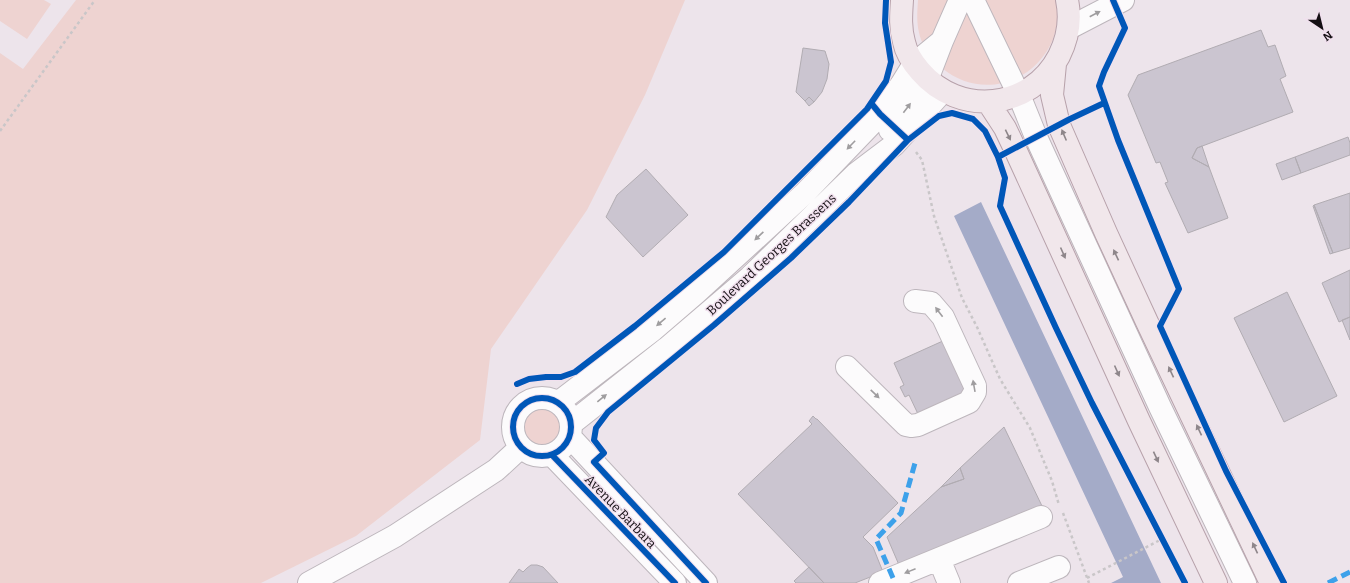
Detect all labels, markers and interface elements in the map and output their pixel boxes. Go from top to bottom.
north arrow [1302,8,1342,48]
one-way arrow [1089,10,1101,17]
text: N [1320,28,1335,44]
one-way arrow [902,103,911,114]
one-way arrow [1005,129,1011,141]
one-way arrow [1061,130,1067,141]
one-way arrow [846,140,856,150]
street label: Boulevard Georges Brassens [704,191,839,318]
one-way arrow [754,231,763,240]
one-way arrow [1060,248,1066,259]
one-way arrow [1113,249,1119,260]
one-way arrow [935,307,943,318]
one-way arrow [656,318,667,327]
one-way arrow [1114,366,1120,378]
one-way arrow [1168,367,1174,378]
one-way arrow [970,380,976,392]
one-way arrow [870,389,880,399]
one-way arrow [596,394,607,403]
one-way arrow [1196,425,1202,436]
one-way arrow [1153,451,1159,462]
street label: Avenue Barbara [582,472,659,551]
one-way arrow [1252,542,1258,553]
one-way arrow [903,568,915,574]

